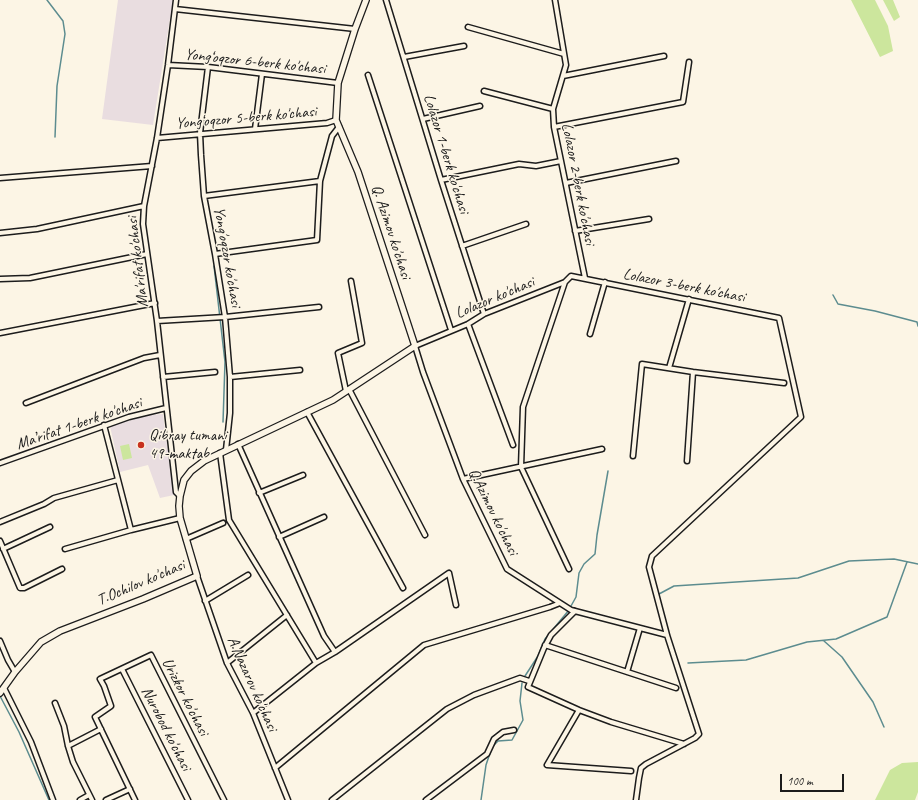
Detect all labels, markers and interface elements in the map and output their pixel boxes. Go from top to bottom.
street label: Yong‘oqzor 6-berk ko'chasi [184,45,326,79]
street label: Lolazor 1-berk ko'chasi [419,92,473,216]
street label: Yong‘oqzor 5-berk ko'chasi [175,102,317,134]
street label: Lolazor 2-berk ko'chasi [557,121,599,247]
street label: Q. Azimov ko'chasi [367,182,415,282]
street label: Yong'oqzor ko'chasi [209,205,245,309]
street label: Ma'rifat ko'chasi [123,215,153,309]
street label: Lolazor 3-berk ko'chasi [621,265,747,307]
street label: Lolazor ko'chasi [453,273,537,323]
street label: Ma’rifat 1-berk ko'chasi [14,394,144,454]
place label: Qibray tumani 49-maktab [149,426,226,464]
marker: Qibray tumani 49-maktab [136,440,146,450]
street label: Q.Azimov ko'chasi [464,465,522,559]
street label: T.Ochilov ko'chasi [94,556,188,610]
street label: A.Nazarov ko'chasi [223,634,281,734]
street label: Urizkor ko'chasi [157,655,213,739]
street label: Nurobod ko'chasi [137,684,195,774]
scale bar [782,766,846,792]
text: 100 m [787,773,813,789]

